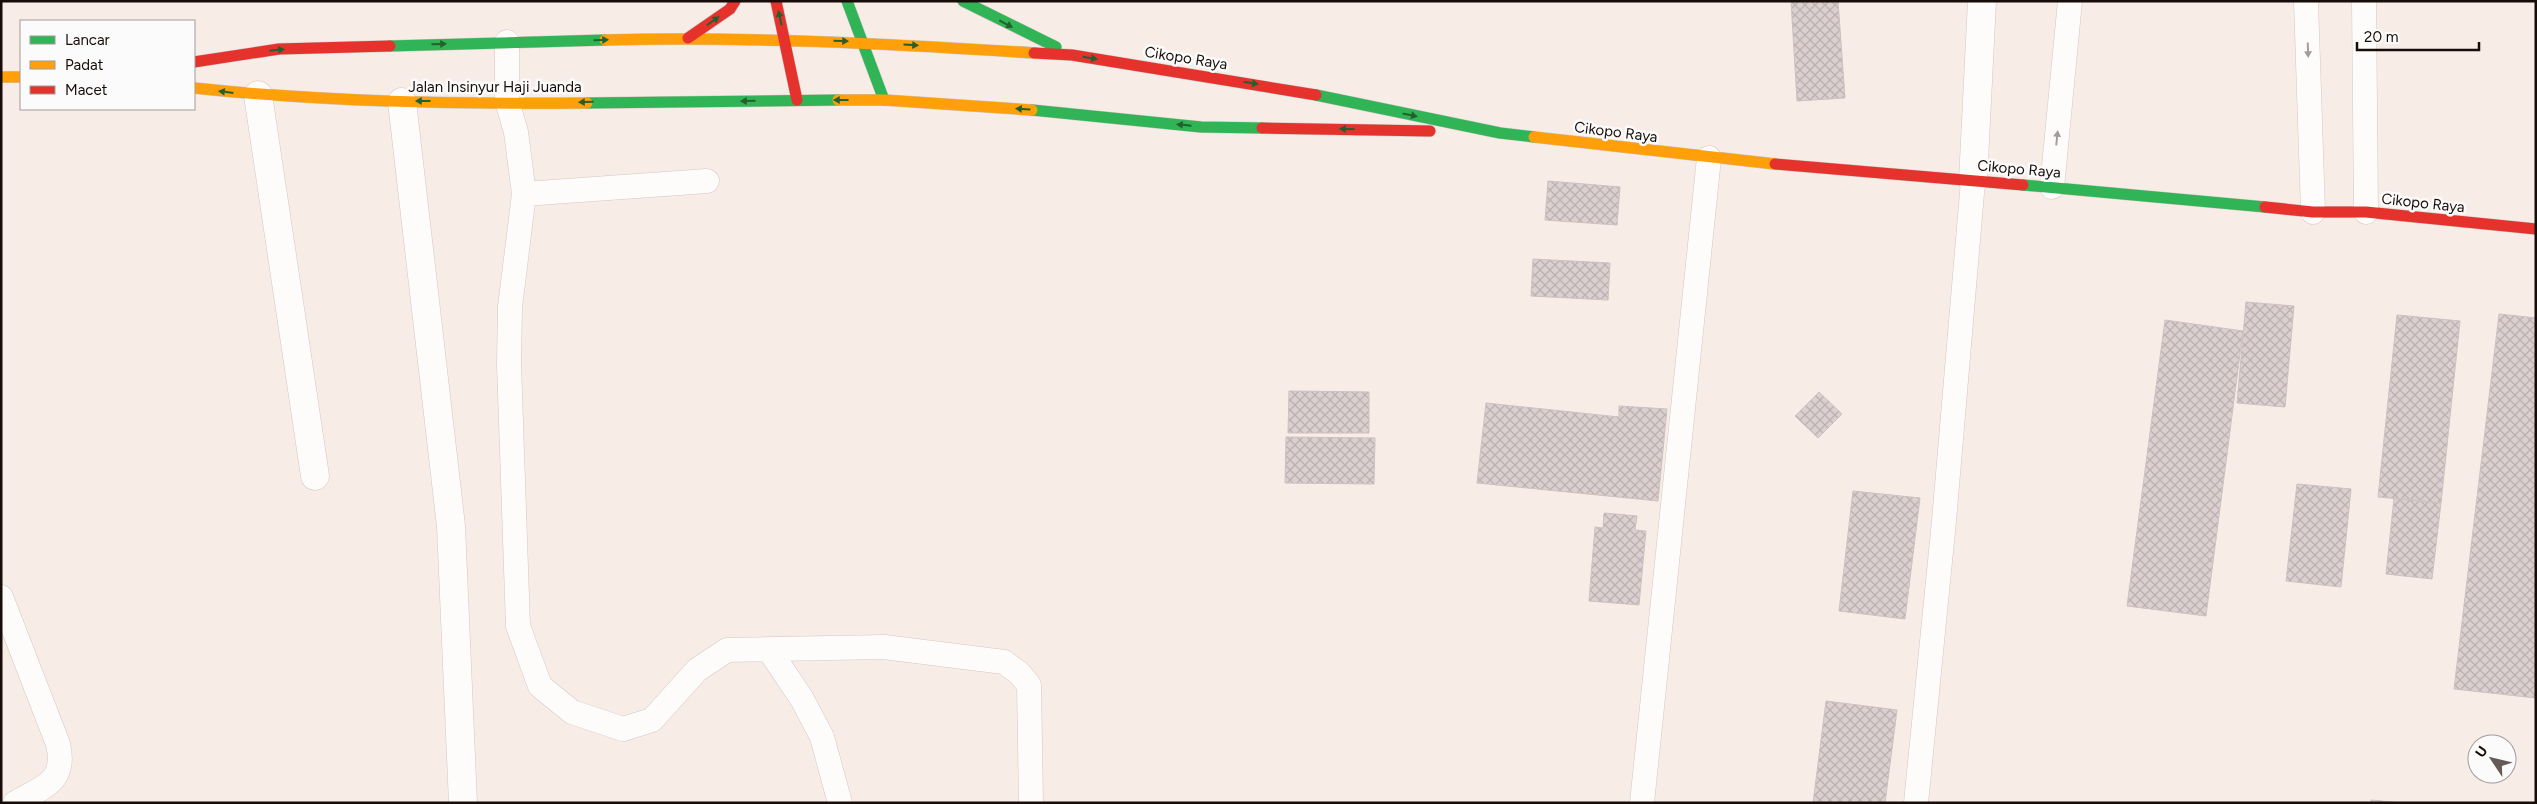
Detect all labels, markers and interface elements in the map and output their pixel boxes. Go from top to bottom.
one-way arrow [776,11,784,26]
one-way arrow [706,16,720,26]
legend [20,20,195,110]
one-way arrow [999,20,1013,28]
scale bar [2357,20,2480,52]
text: 20 m [2364,28,2398,46]
text: Lancar [65,31,110,49]
one-way arrow [594,36,610,44]
one-way arrow [833,38,849,46]
one-way arrow [431,40,447,48]
one-way arrow [903,41,919,49]
one-way arrow [2304,42,2312,58]
street label: Cikopo Raya [1143,43,1229,73]
one-way arrow [269,46,285,54]
one-way arrow [1083,54,1099,62]
text: Padat [65,56,104,74]
street label: Jalan Insinyur Haji Juanda [408,78,582,96]
one-way arrow [1243,80,1259,88]
text: Macet [65,81,108,99]
one-way arrow [218,88,234,96]
one-way arrow [832,96,848,104]
one-way arrow [415,97,431,105]
one-way arrow [740,97,756,105]
one-way arrow [577,99,593,107]
one-way arrow [1014,105,1030,113]
one-way arrow [1403,111,1419,119]
street label: Cikopo Raya [1573,118,1659,146]
one-way arrow [1176,121,1192,129]
one-way arrow [1338,125,1354,133]
one-way arrow [2053,130,2061,146]
street label: Cikopo Raya [1977,156,2061,182]
street label: Cikopo Raya [2380,190,2466,216]
north arrow [2467,734,2517,784]
text: U [2472,743,2492,761]

